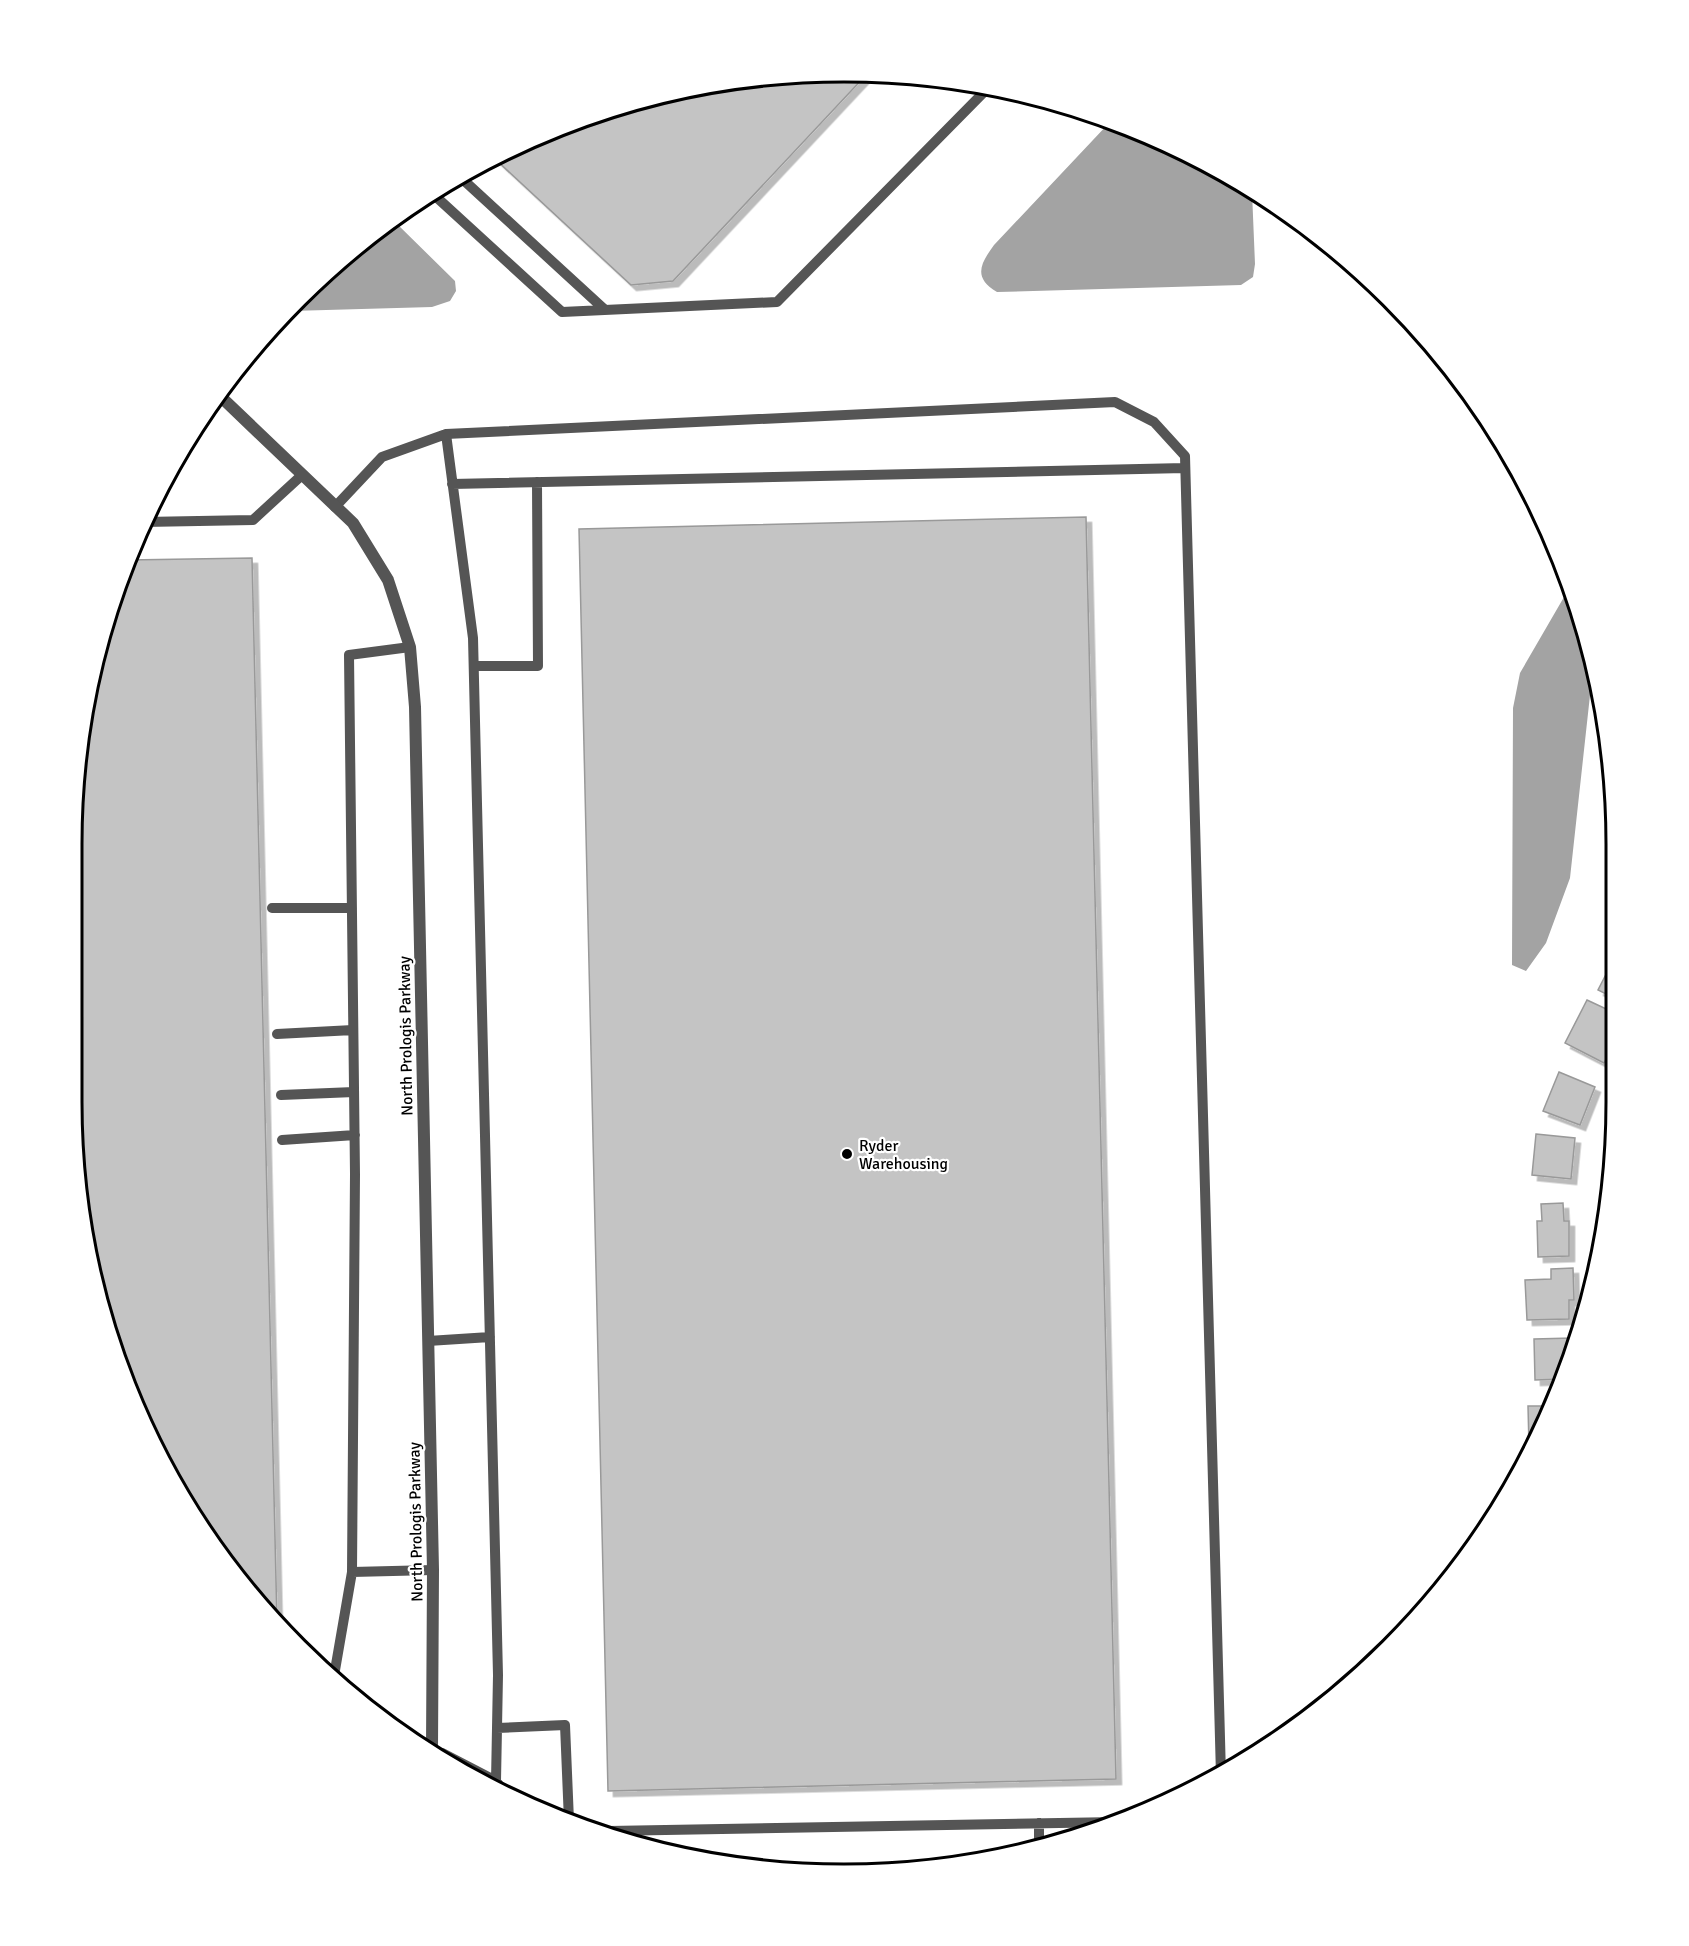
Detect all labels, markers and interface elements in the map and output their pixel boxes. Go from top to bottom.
street label: North Prologis Parkway [395,955,417,1116]
place label: Ryder Warehousing [859,1136,948,1174]
marker: Ryder Warehousing [840,1147,854,1161]
street label: North Prologis Parkway [405,1441,427,1602]

